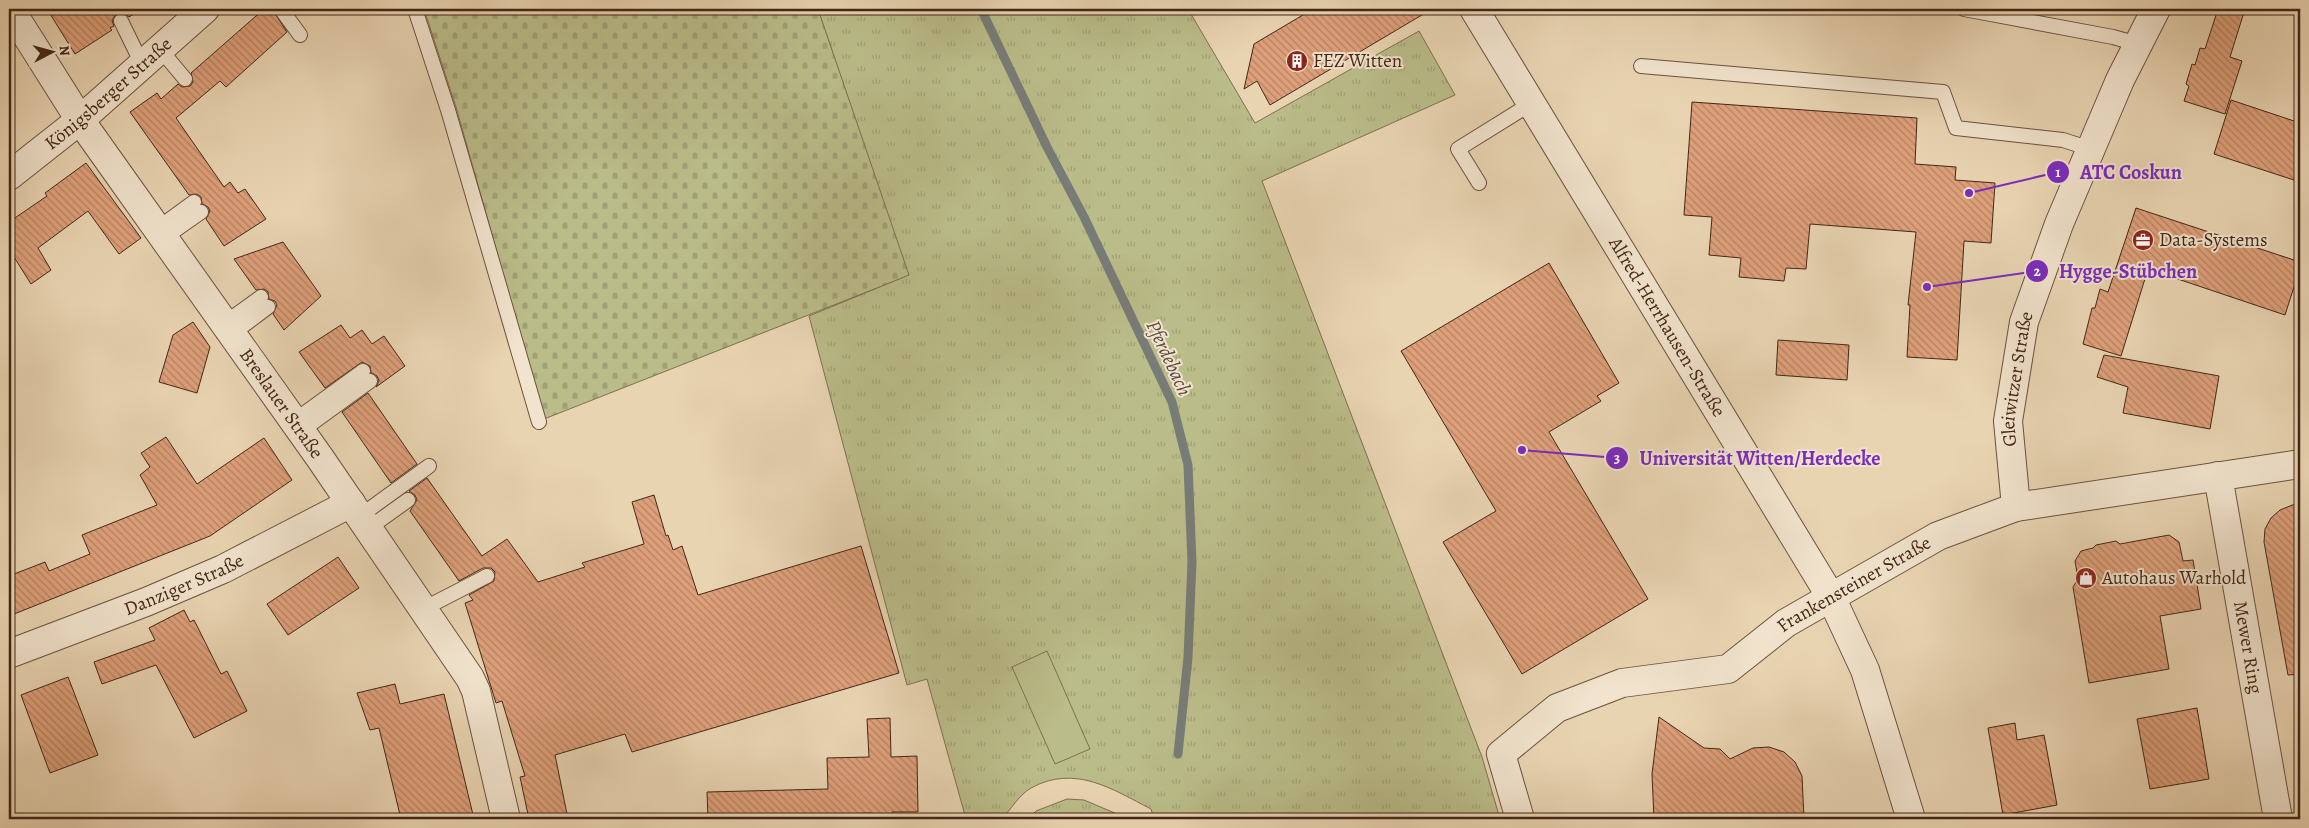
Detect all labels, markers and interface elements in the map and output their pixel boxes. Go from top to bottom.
north arrow [28,28,78,78]
street label: Königsberger Straße [39,31,177,156]
text: N [54,45,74,57]
place label: FEZ Witten [1313,48,1402,74]
building icon: FEZ Witten [1285,49,1309,73]
callout: ATC Coskun [2046,155,2192,190]
text: ATC Coskun [2079,159,2182,186]
text: 1 [2055,162,2061,182]
place label: Data-Systems [2159,227,2268,253]
office icon: Data-Systems [2131,228,2155,252]
street label: Alfred-Herrhausen-Straße [1602,231,1732,422]
callout: Hygge-Stübchen [2024,254,2208,289]
text: Hygge-Stübchen [2059,258,2197,285]
text: 2 [2033,261,2041,281]
street label: Gleiwitzer Straße [1995,308,2040,448]
water label: Pferdebach [1140,316,1198,400]
street label: Breslauer Straße [233,343,330,464]
callout: Universität Witten/Herdecke [1604,441,1890,476]
text: Universität Witten/Herdecke [1640,445,1880,472]
text: 3 [1614,448,1620,468]
street label: Frankensteiner Straße [1771,530,1936,639]
street label: Danziger Straße [120,548,248,622]
place label: Autohaus Warhold [2101,565,2247,591]
shop icon: Autohaus Warhold [2074,566,2098,590]
street label: Mewer Ring [2227,599,2269,696]

